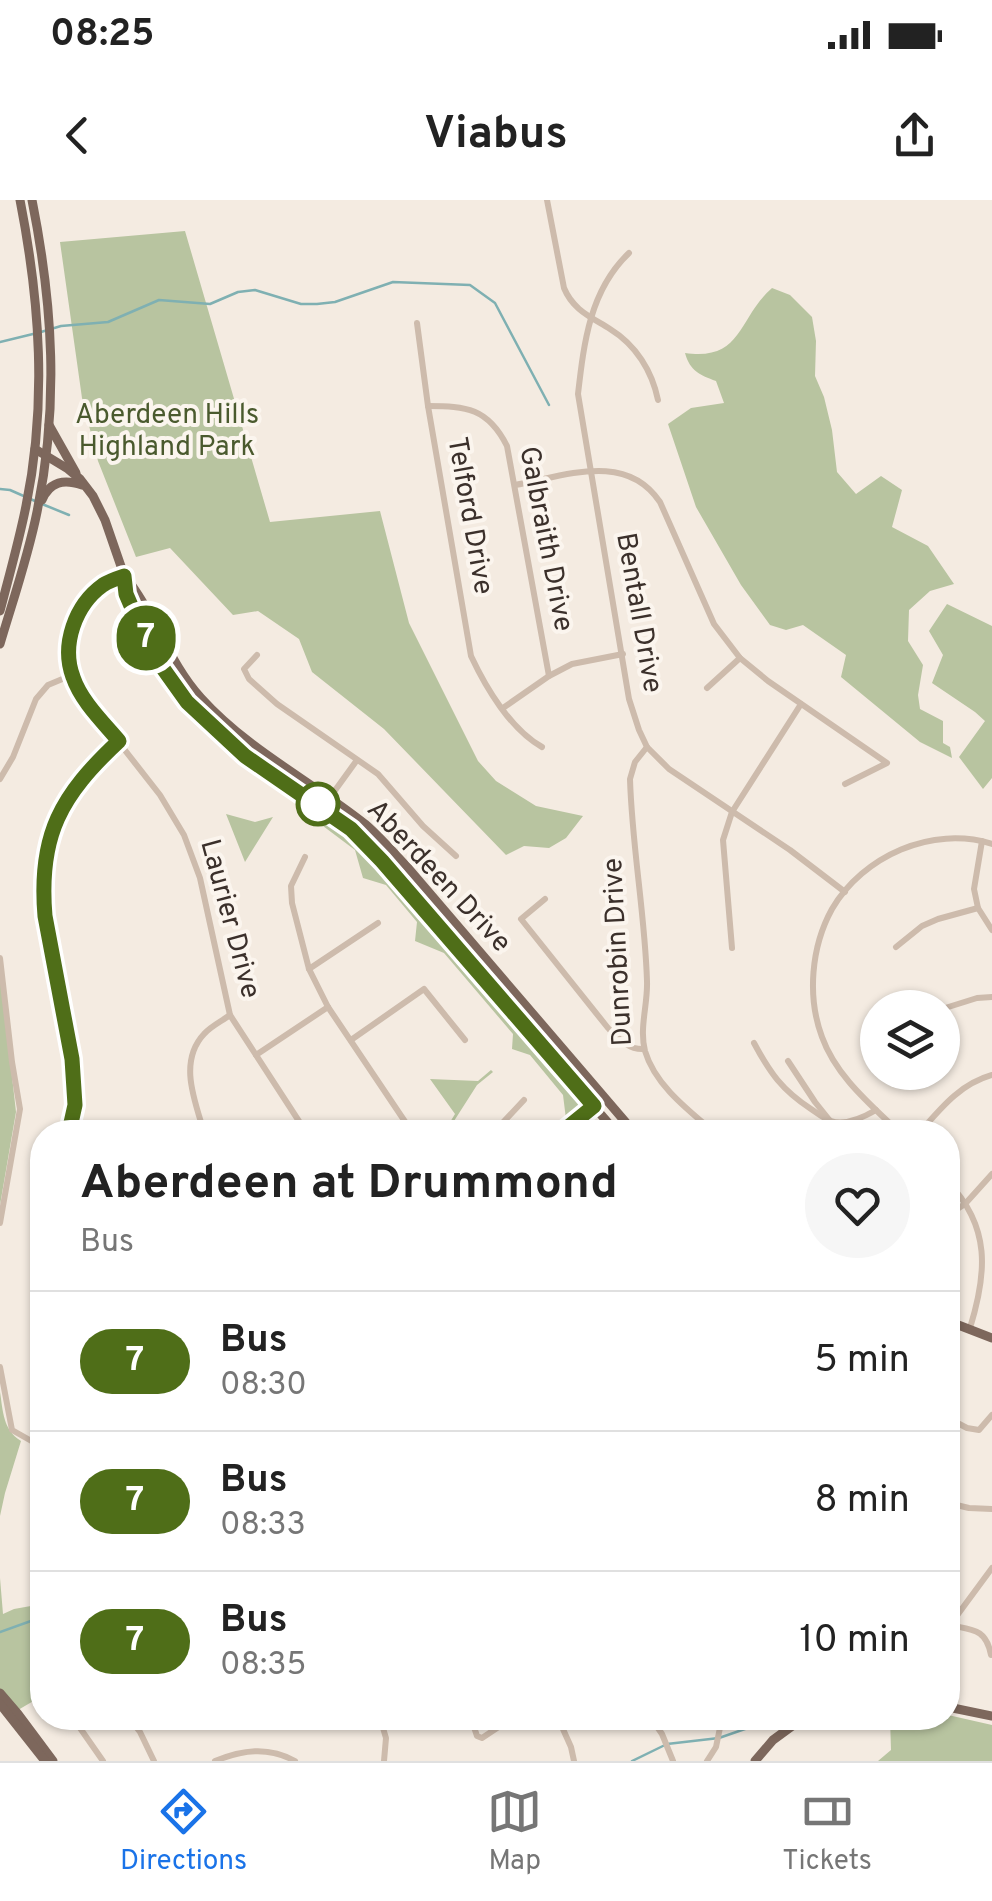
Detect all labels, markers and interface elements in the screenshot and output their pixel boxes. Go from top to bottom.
text: 08:25 [50,11,155,60]
text: Viabus [424,107,568,164]
icon: back [50,108,105,163]
icon: share [887,108,942,163]
park label: Aberdeen Hills Highland Park [75,398,259,466]
street label: Telford Drive [437,435,501,597]
street label: Galbraith Drive [509,443,581,635]
street label: Bentall Drive [606,530,670,696]
line badge: 7 [114,606,178,670]
text: 7 [137,616,155,660]
unlabelled marker [297,783,339,825]
street label: Aberdeen Drive [358,793,518,961]
street label: Laurier Drive [190,835,268,1003]
street label: Dunrobin Drive [596,857,642,1047]
map controls [860,990,960,1090]
button: layers [860,990,960,1090]
button: heart [805,1153,910,1258]
text: Aberdeen at Drummond [80,1155,618,1215]
text: Bus [80,1223,134,1263]
text: Bus [220,1317,287,1366]
text: 5 min [814,1337,910,1386]
text: 7 [126,1339,144,1383]
text: 08:30 [220,1366,307,1406]
text: Bus [220,1457,287,1506]
text: 8 min [815,1477,910,1526]
text: 7 [126,1479,144,1523]
text: 08:33 [220,1506,306,1546]
text: Bus [220,1597,287,1646]
text: 10 min [799,1617,910,1666]
text: 7 [126,1619,144,1663]
text: 08:35 [220,1646,306,1686]
tab: Directions [120,1784,247,1880]
tab: Map [487,1784,542,1880]
tab: Tickets [782,1784,872,1880]

